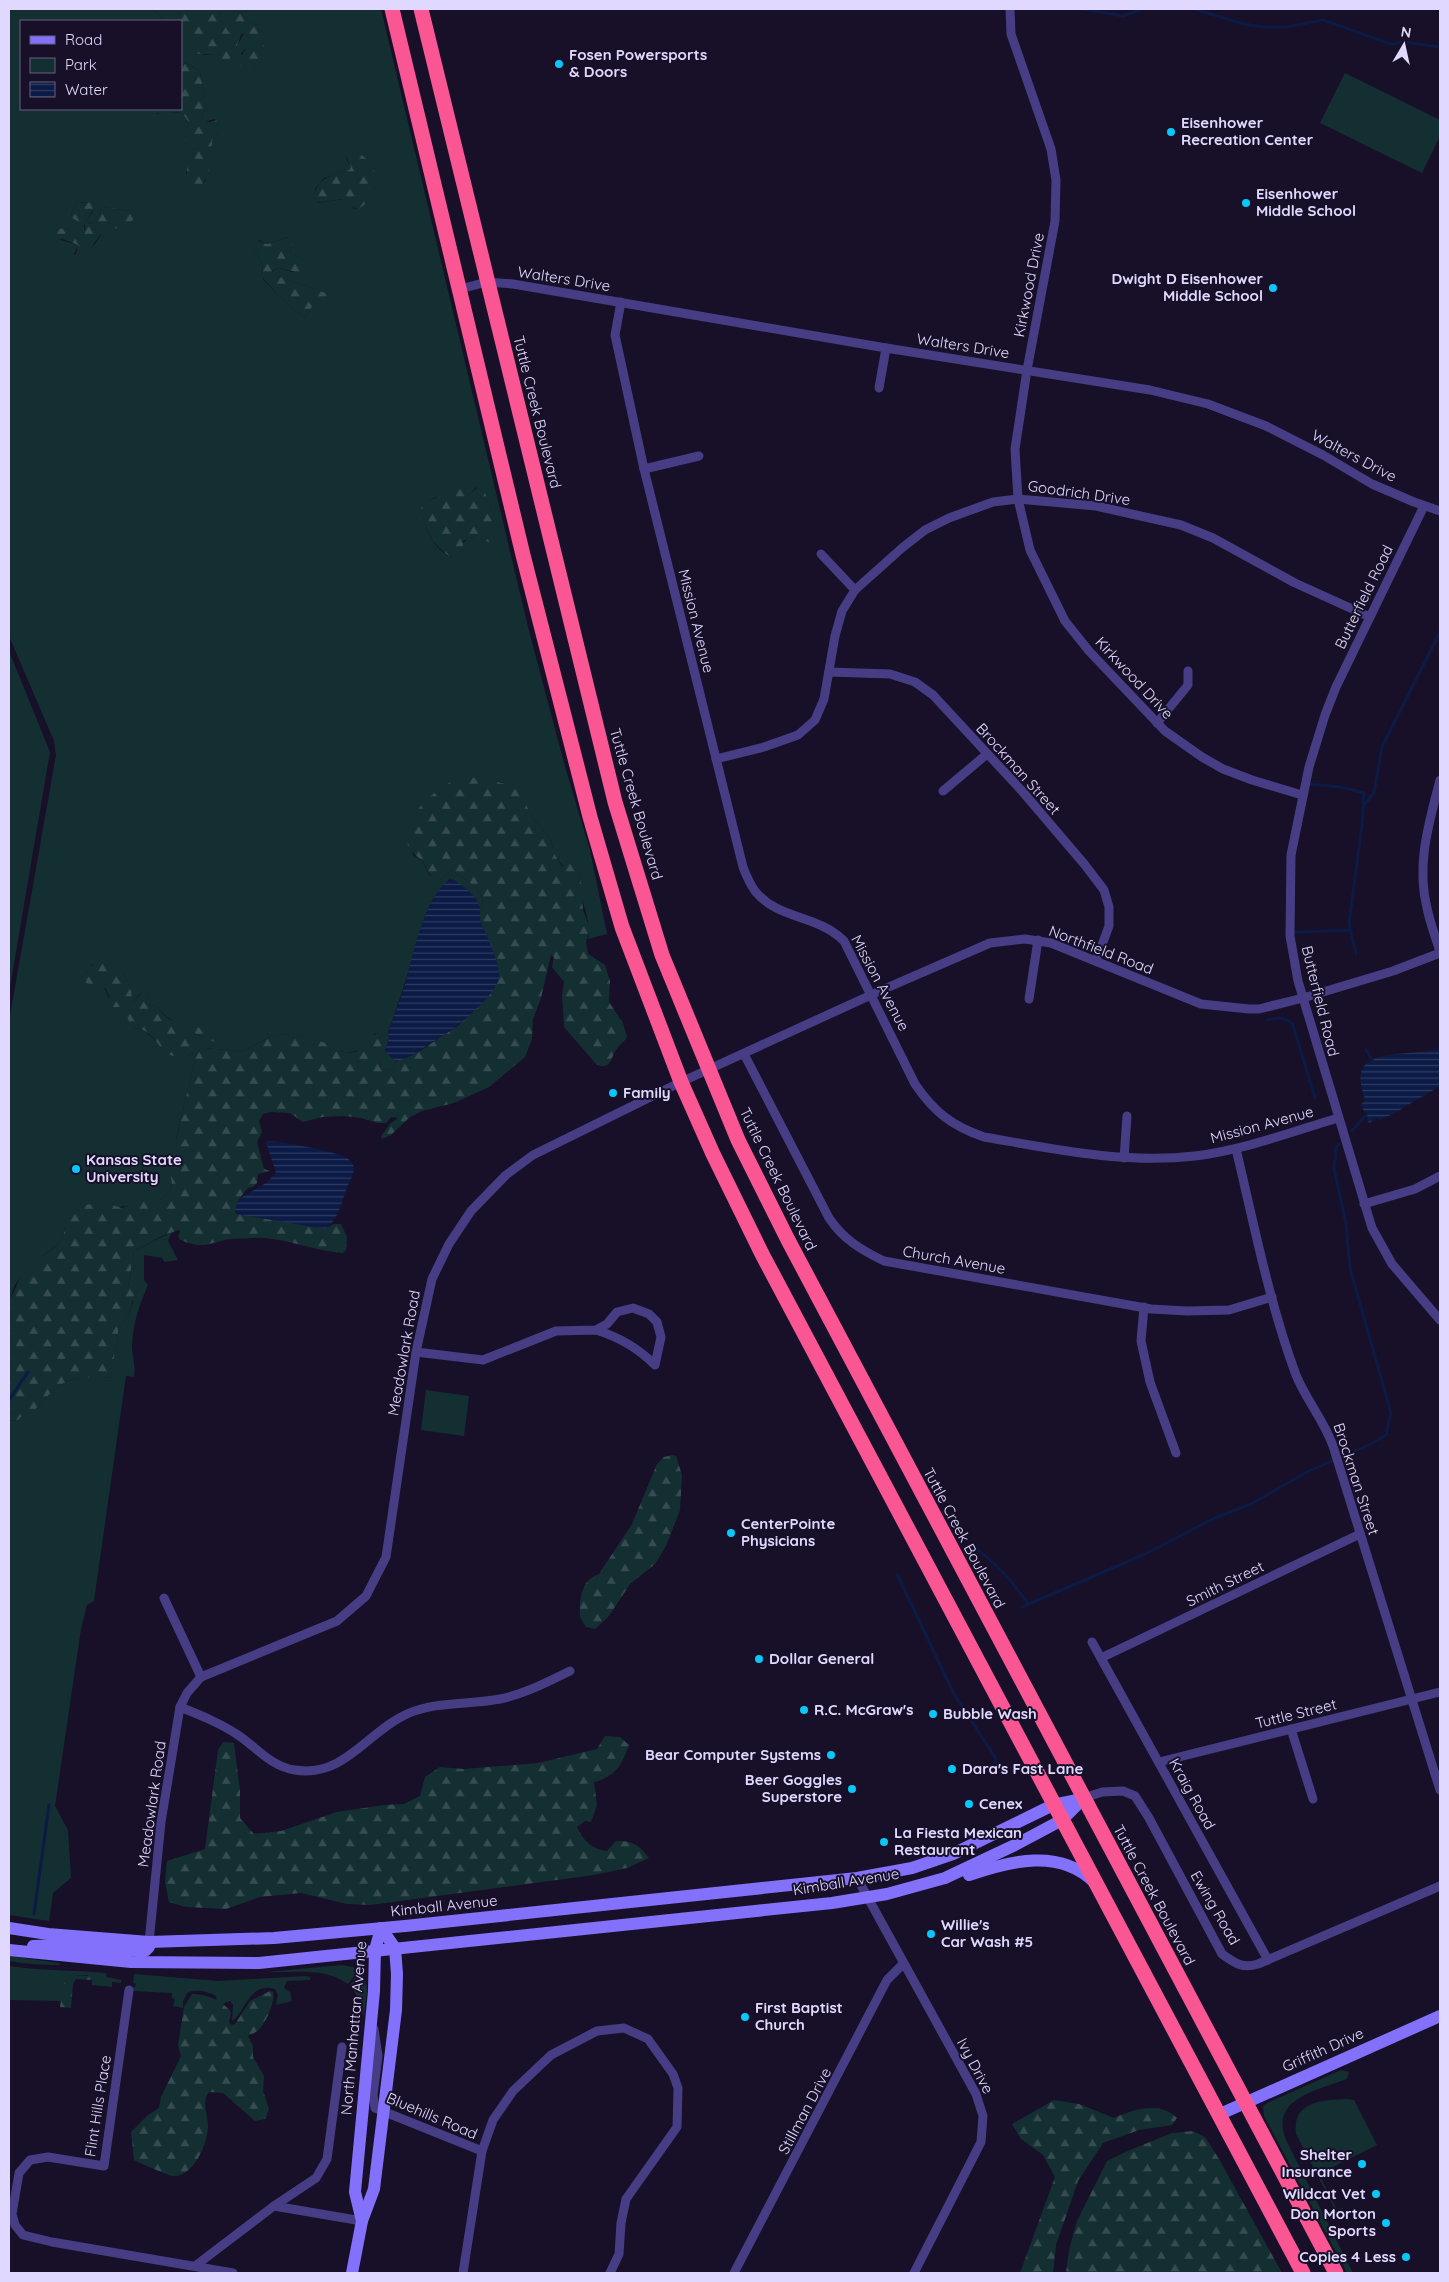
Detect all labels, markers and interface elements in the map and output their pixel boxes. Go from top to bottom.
legend [20,20,182,110]
north arrow [1379,20,1429,70]
text: N [1400,22,1413,42]
text: Road [65,30,102,49]
place label: Fosen Powersports & Doors [569,45,707,81]
text: Park [65,55,97,74]
marker: Fosen Powersports & Doors [553,58,565,70]
text: Water [65,80,108,99]
place label: Eisenhower Recreation Center [1181,113,1314,149]
marker: Eisenhower Recreation Center [1165,126,1177,138]
place label: Eisenhower Middle School [1256,184,1356,220]
marker: Eisenhower Middle School [1240,197,1252,209]
street label: Kirkwood Drive [1009,231,1048,339]
street label: Walters Drive [516,262,612,295]
place label: Dwight D Eisenhower Middle School [1111,269,1263,305]
marker: Dwight D Eisenhower Middle School [1267,282,1279,294]
street label: Walters Drive [915,329,1011,362]
street label: Tuttle Creek Boulevard [509,334,566,490]
street label: Walters Drive [1309,425,1400,486]
street label: Goodrich Drive [1027,476,1131,509]
street label: Butterfield Road [1330,542,1397,652]
street label: Mission Avenue [674,567,719,675]
street label: Kirkwood Drive [1091,632,1177,723]
street label: Brockman Street [972,719,1064,818]
street label: Tuttle Creek Boulevard [606,726,667,882]
street label: Northfield Road [1046,921,1156,978]
street label: Mission Avenue [847,931,914,1034]
street label: Butterfield Road [1298,944,1343,1058]
place label: Family [623,1083,671,1102]
marker: Family [607,1087,619,1099]
street label: Mission Avenue [1208,1102,1316,1147]
street label: Tuttle Creek Boulevard [736,1104,821,1253]
place label: Kansas State University [86,1150,182,1186]
marker: Kansas State University [70,1163,82,1175]
street label: Church Avenue [901,1241,1007,1278]
street label: Meadowlark Road [383,1289,424,1417]
street label: Brockman Street [1329,1420,1384,1537]
street label: Tuttle Creek Boulevard [919,1464,1010,1611]
place label: CenterPointe Physicians [741,1514,835,1550]
marker: CenterPointe Physicians [725,1527,737,1539]
street label: Smith Street [1183,1557,1267,1611]
place label: Dollar General [769,1649,874,1668]
marker: Dollar General [753,1653,765,1665]
street label: Tuttle Street [1253,1694,1338,1733]
place label: R.C. McGraw's [814,1700,914,1719]
marker: R.C. McGraw's [798,1704,810,1716]
place label: Bubble Wash [943,1704,1037,1723]
marker: Bubble Wash [927,1708,939,1720]
street label: Meadowlark Road [133,1740,170,1868]
place label: Bear Computer Systems [645,1745,821,1764]
marker: Bear Computer Systems [825,1749,837,1761]
street label: Kraig Road [1165,1755,1220,1833]
place label: Dara's Fast Lane [962,1759,1083,1778]
marker: Dara's Fast Lane [946,1763,958,1775]
place label: Beer Goggles Superstore [745,1770,842,1806]
marker: Beer Goggles Superstore [846,1783,858,1795]
place label: Cenex [979,1794,1023,1813]
marker: Cenex [963,1798,975,1810]
street label: Tuttle Creek Boulevard [1109,1821,1200,1968]
place label: La Fiesta Mexican Restaurant [894,1823,1022,1859]
marker: La Fiesta Mexican Restaurant [878,1836,890,1848]
street label: Kimball Avenue [791,1864,900,1899]
street label: Ewing Road [1187,1867,1244,1948]
street label: Kimball Avenue [389,1890,498,1921]
place label: Willie's Car Wash #5 [941,1915,1033,1951]
marker: Willie's Car Wash #5 [925,1928,937,1940]
street label: North Manhattan Avenue [336,1940,371,2116]
place label: First Baptist Church [755,1998,843,2034]
marker: First Baptist Church [739,2011,751,2023]
street label: Griffith Drive [1279,2023,1366,2076]
street label: Ivy Drive [953,2035,998,2097]
street label: Flint Hills Place [80,2054,115,2158]
street label: Stillman Drive [774,2064,835,2157]
street label: Bluehills Road [384,2088,481,2143]
place label: Shelter Insurance [1282,2145,1352,2181]
marker: Shelter Insurance [1356,2158,1368,2170]
place label: Wildcat Vet [1283,2184,1366,2203]
marker: Wildcat Vet [1370,2188,1382,2200]
place label: Don Morton Sports [1290,2204,1376,2240]
marker: Don Morton Sports [1380,2217,1392,2229]
place label: Copies 4 Less [1299,2247,1396,2266]
marker: Copies 4 Less [1400,2251,1412,2263]

